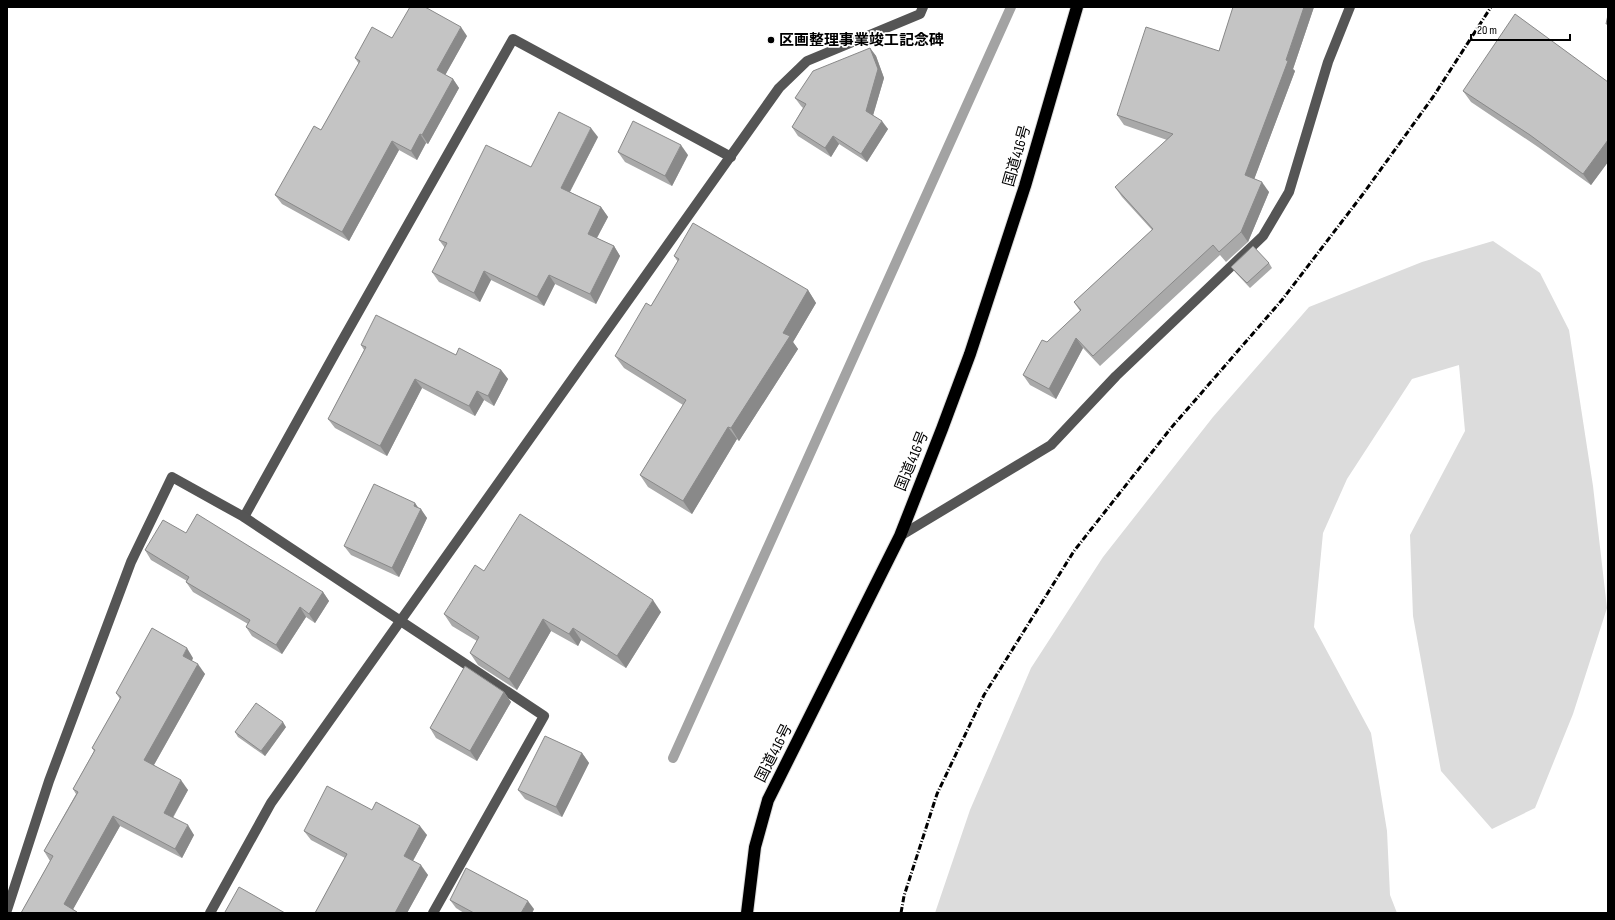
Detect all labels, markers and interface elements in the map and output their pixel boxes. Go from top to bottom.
scale bar [1471,16,1570,42]
text: 20 m [1477,23,1497,38]
place label: 区画整理事業竣工記念碑 [779,31,944,50]
marker: 区画整理事業竣工記念碑 [766,35,776,45]
street label: 国道416号 [999,123,1035,189]
street label: 国道416号 [891,428,933,494]
street label: 国道416号 [751,721,797,785]

